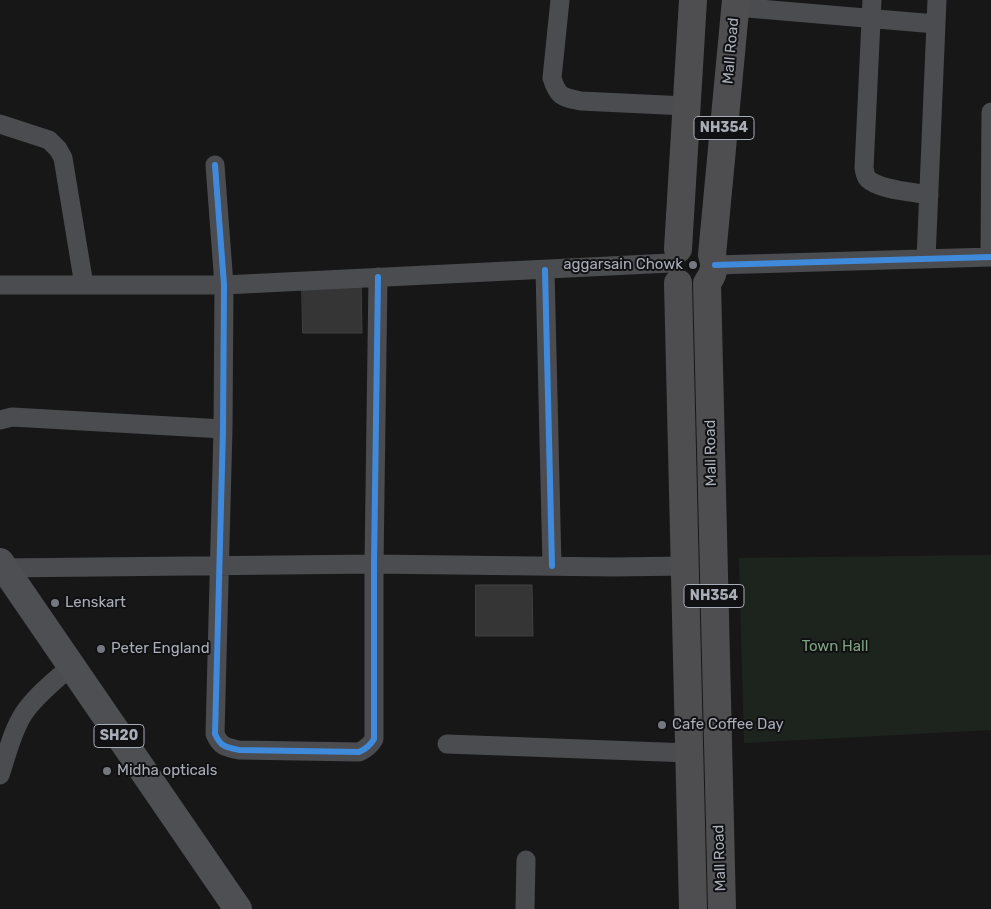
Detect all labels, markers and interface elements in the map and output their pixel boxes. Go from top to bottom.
street label: Mall Road [719,17,743,85]
road number: NH354 [694,116,754,140]
place label: aggarsain Chowk [563,256,683,274]
marker: aggarsain Chowk [687,259,699,271]
street label: Mall Road [701,419,721,487]
road number: NH354 [684,584,744,608]
place label: Lenskart [65,594,126,612]
marker: Lenskart [49,597,61,609]
park label: Town Hall [802,638,868,656]
place label: Peter England [111,640,210,658]
marker: Peter England [95,643,107,655]
place label: Cafe Coffee Day [672,716,784,734]
marker: Cafe Coffee Day [656,719,668,731]
road number: SH20 [94,724,144,748]
place label: Midha opticals [117,762,217,780]
marker: Midha opticals [101,765,113,777]
street label: Mall Road [710,824,730,892]

